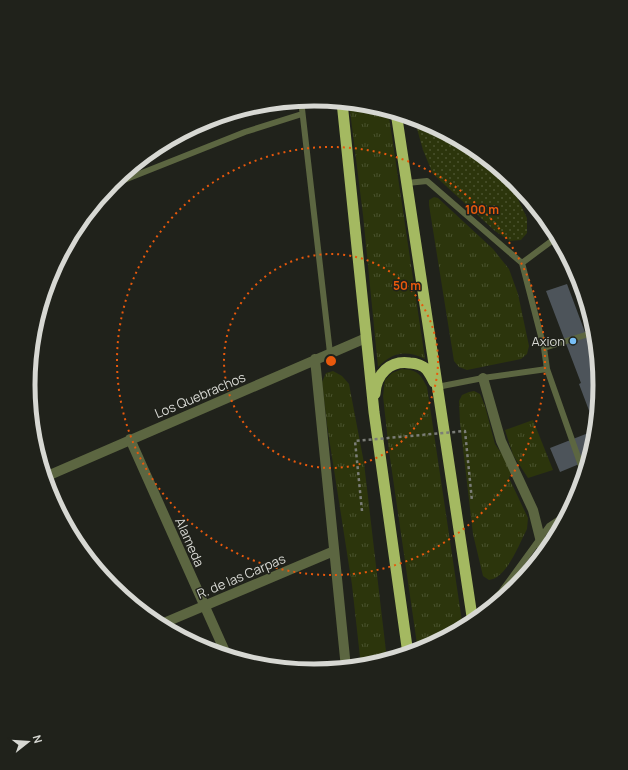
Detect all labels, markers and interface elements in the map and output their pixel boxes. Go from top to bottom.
text: 100 m [465,201,499,218]
text: 50 m [393,277,421,294]
place label: Axion [531,332,565,350]
marker: Axion [568,336,578,346]
centre of rings [324,354,338,368]
street label: Los Quebrachos [152,368,248,422]
street label: Alameda [171,515,209,569]
street label: R. de las Carpas [194,549,288,603]
north arrow [8,722,48,762]
text: N [30,733,46,745]

